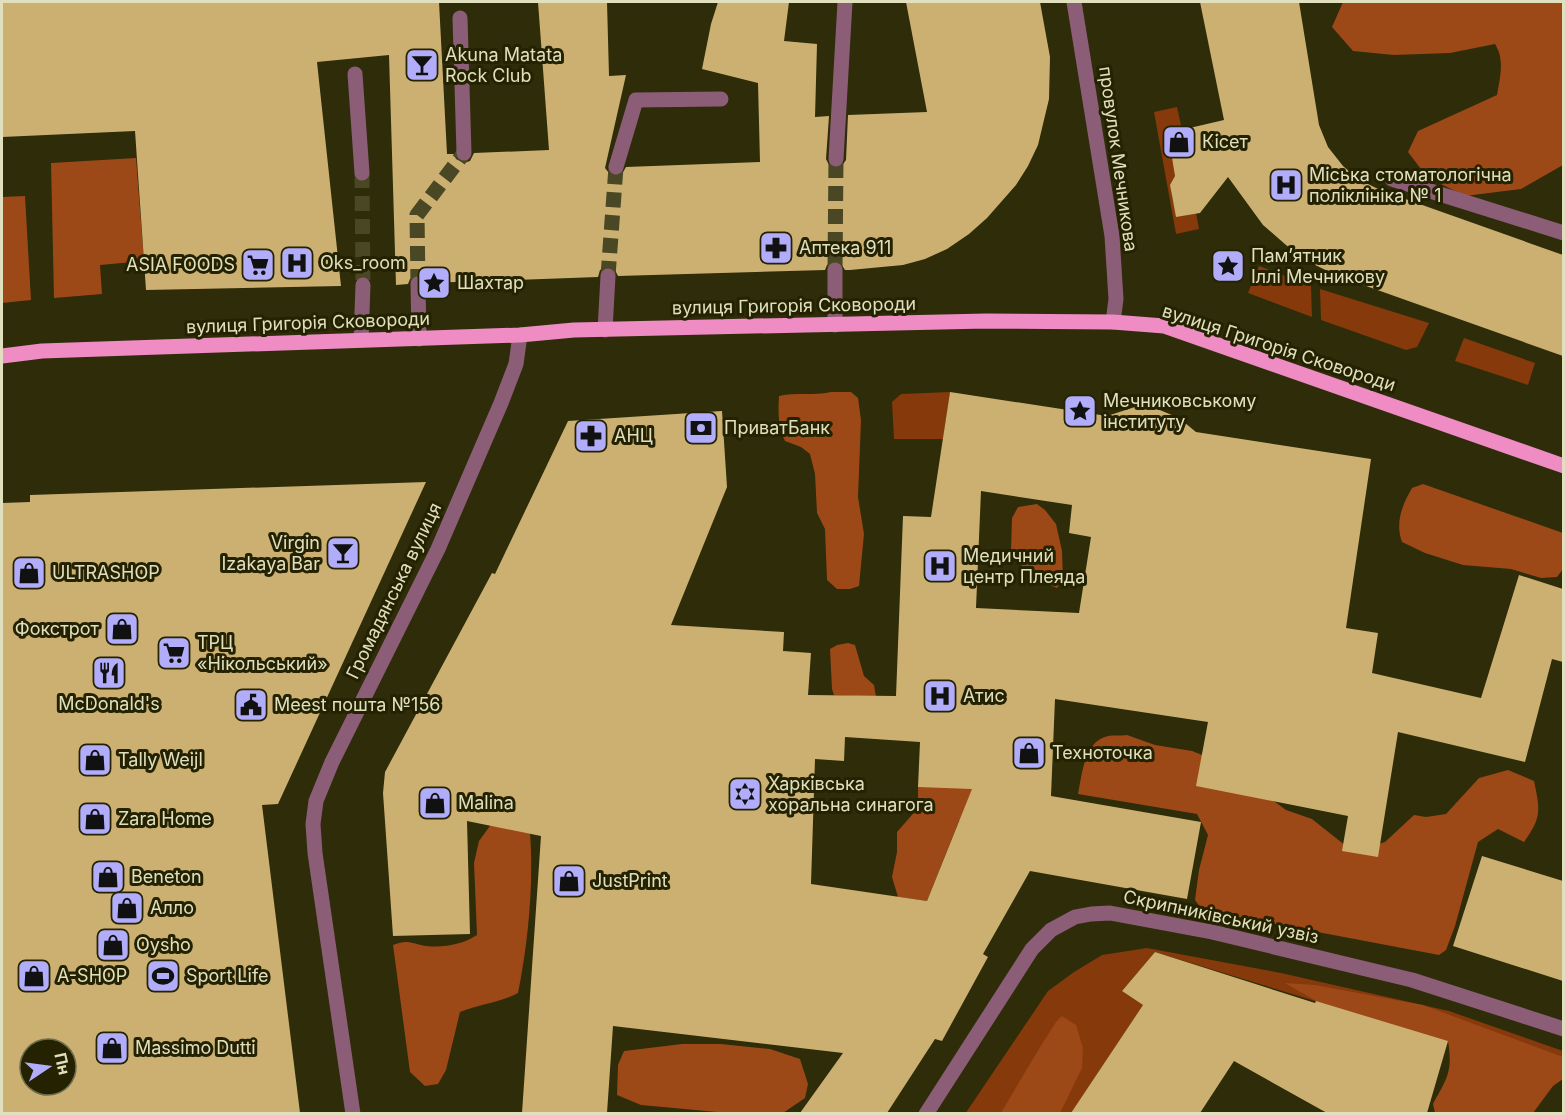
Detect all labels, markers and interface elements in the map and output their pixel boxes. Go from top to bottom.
place label: Akuna Matata Rock Club [445,44,562,86]
bar icon: Akuna Matata Rock Club [404,47,440,83]
street label: провулок Мечникова [1095,65,1142,253]
shop icon: Кісет [1161,124,1197,160]
place label: Кісет [1202,131,1249,152]
place label: Міська стоматологічна поліклініка № 1 [1309,164,1512,206]
hospital icon: Міська стоматологічна поліклініка № 1 [1268,167,1304,203]
pharmacy icon: Аптека 911 [758,230,794,266]
place label: Аптека 911 [799,237,891,258]
hospital icon: Oks_room [279,245,315,281]
place label: Пам’ятник Іллі Мечникову [1251,245,1385,287]
supermarket icon: ASIA FOODS [240,247,276,283]
place icon: Пам’ятник Іллі Мечникову [1210,248,1246,284]
place label: Oks_room [320,252,406,273]
place label: ASIA FOODS [126,254,235,275]
place icon: Шахтар [416,265,452,301]
place label: Шахтар [457,272,524,293]
street label: вулиця Григорія Сковороди [672,293,916,318]
street label: вулиця Григорія Сковороди [1160,300,1398,395]
street label: вулиця Григорія Сковороди [186,308,430,337]
place label: Мечниковському інституту [1103,390,1256,432]
place icon: Мечниковському інституту [1062,393,1098,429]
bank icon: ПриватБанк [683,410,719,446]
place label: ПриватБанк [724,417,830,438]
pharmacy icon: АНЦ [573,418,609,454]
place label: АНЦ [614,425,653,446]
street label: Громадянська вулиця [342,499,445,682]
place label: Virgin Izakaya Bar [222,532,320,574]
bar icon: Virgin Izakaya Bar [325,535,361,571]
place label: Медичний центр Плеяда [963,545,1085,587]
hospital icon: Медичний центр Плеяда [922,548,958,584]
shop icon: ULTRASHOP [11,555,47,591]
place label: ULTRASHOP [52,562,160,583]
shop icon: Фокстрот [104,611,140,647]
place label: Фокстрот [15,618,100,639]
place label: ТРЦ «Нікольський» [197,632,328,674]
supermarket icon: ТРЦ «Нікольський» [156,635,192,671]
restaurant icon: McDonald's [91,655,127,691]
hospital icon: Атис [922,678,958,714]
place label: Атис [963,685,1005,706]
public building icon: Meest пошта №156 [233,687,269,723]
place label: McDonald's [58,693,160,714]
place label: Meest пошта №156 [274,694,441,715]
shop icon: Техноточка [1011,735,1047,771]
shop icon: Tally Weijl [77,742,113,778]
place label: Техноточка [1052,742,1153,763]
place label: Tally Weijl [118,749,203,770]
place label: Харківська хоральна синагога [768,773,934,815]
synagogue icon: Харківська хоральна синагога [727,776,763,812]
shop icon: Malina [417,785,453,821]
place label: Malina [458,792,514,813]
shop icon: Zara Home [77,801,113,837]
place label: Zara Home [118,808,212,829]
shop icon: Beneton [90,859,126,895]
shop icon: JustPrint [551,863,587,899]
place label: Beneton [131,866,202,887]
place label: JustPrint [592,870,668,891]
street label: Скрипниківський узвіз [1121,886,1321,948]
shop icon: Алло [109,890,145,926]
place label: Алло [150,897,194,918]
shop icon: Oysho [95,927,131,963]
place label: Oysho [136,934,191,955]
shop icon: A-SHOP [16,958,52,994]
sports icon: Sport Life [145,958,181,994]
place label: A-SHOP [57,965,127,986]
place label: Sport Life [186,965,269,986]
shop icon: Massimo Dutti [94,1030,130,1066]
north arrow [18,1037,78,1097]
place label: Massimo Dutti [135,1037,256,1058]
text: Пн [50,1051,75,1077]

